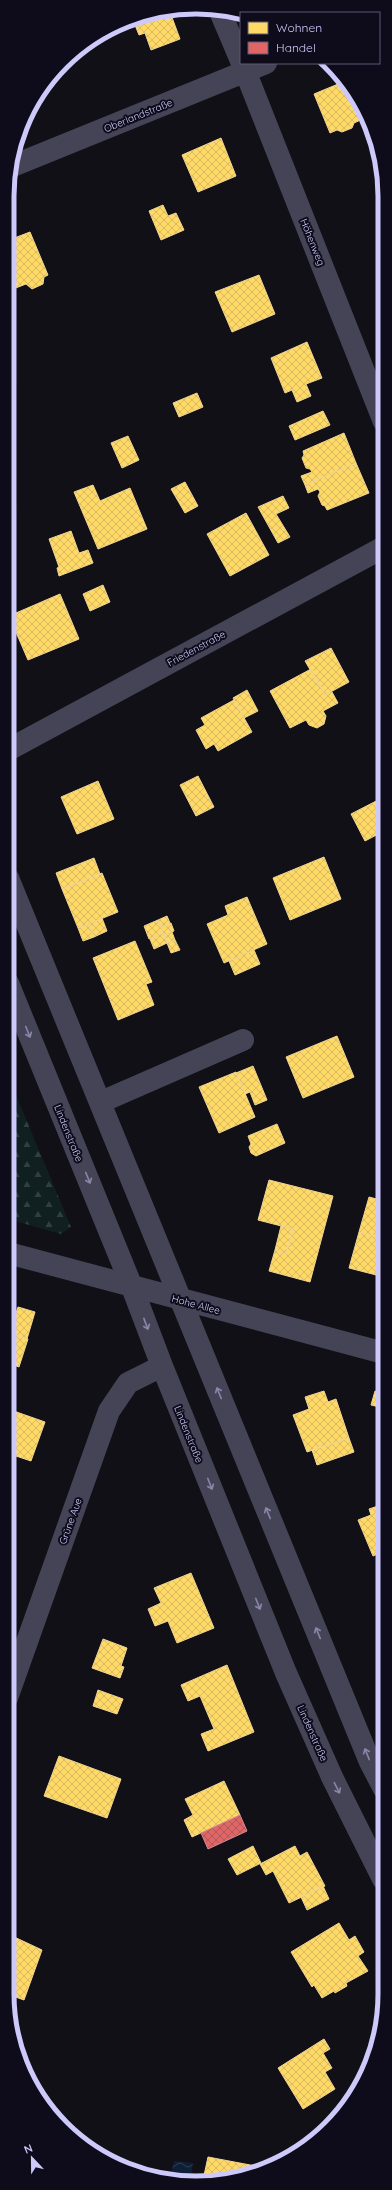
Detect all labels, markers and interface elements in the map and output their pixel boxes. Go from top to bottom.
legend [240,12,380,64]
text: Wohnen [276,20,322,35]
text: Handel [276,40,316,55]
street label: Oberlandstraße [102,96,175,135]
street label: Höhenweg [297,217,328,268]
street label: Friedenstraße [165,627,228,669]
one-way arrow [25,1026,32,1038]
street label: Lindenstraße [51,1103,86,1164]
one-way arrow [85,1172,92,1184]
street label: Hohe Allee [170,1292,222,1317]
one-way arrow [143,1318,151,1330]
one-way arrow [215,1387,223,1399]
street label: Lindenstraße [171,1404,206,1465]
one-way arrow [206,1477,214,1489]
street label: Grüne Aue [56,1496,85,1546]
one-way arrow [264,1507,272,1519]
one-way arrow [255,1598,263,1610]
one-way arrow [313,1628,321,1640]
street label: Lindenstraße [294,1703,331,1764]
one-way arrow [362,1748,370,1760]
one-way arrow [334,1782,342,1794]
north arrow [12,2138,52,2178]
text: N [22,2141,35,2157]

